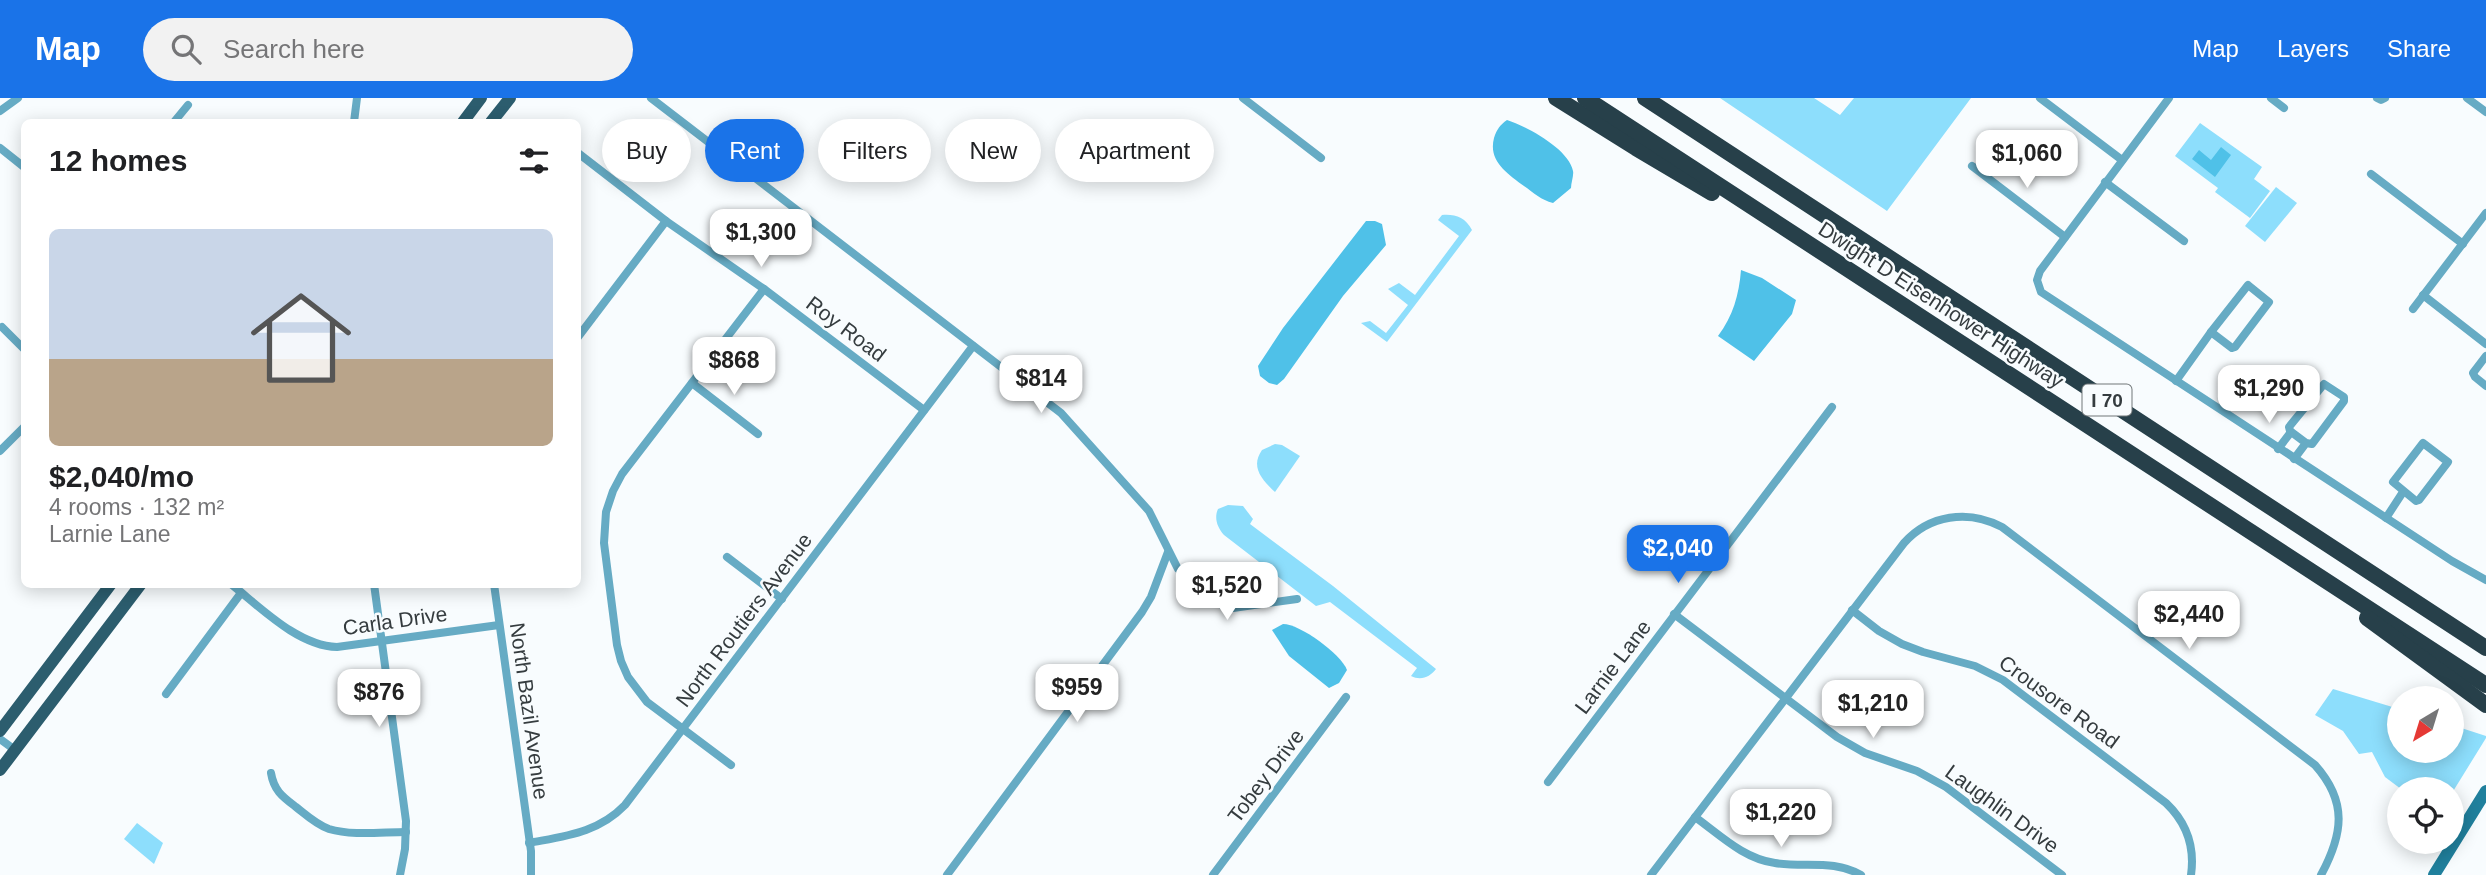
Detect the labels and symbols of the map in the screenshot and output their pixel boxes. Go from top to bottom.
pin: $1,060 [1970,130,2084,190]
pin: $1,300 [704,209,818,269]
street label: Dwight D Eisenhower Highway [1815,217,2068,393]
street label: Roy Road [802,291,891,366]
pin: $868 [693,338,775,397]
pin: $814 [1000,356,1082,415]
pin: $1,290 [2212,366,2326,425]
road number: I 70 [2082,384,2132,416]
pin: $2,040 [1621,526,1735,585]
street label: North Routiers Avenue [671,529,816,711]
pin: $1,520 [1170,562,1284,622]
pin: $2,440 [2132,592,2246,651]
street label: Carla Drive [341,602,449,639]
street label: Larnie Lane [1570,615,1655,718]
street label: North Bazil Avenue [506,621,553,801]
street label: Crousore Road [1995,650,2124,753]
pin: $959 [1036,664,1118,724]
pin: $876 [338,670,420,729]
pin: $1,210 [1816,680,1930,740]
north arrow [2387,686,2464,763]
street label: Tobey Drive [1223,724,1308,827]
street label: Laughlin Drive [1941,760,2063,857]
pin: $1,220 [1724,790,1838,849]

